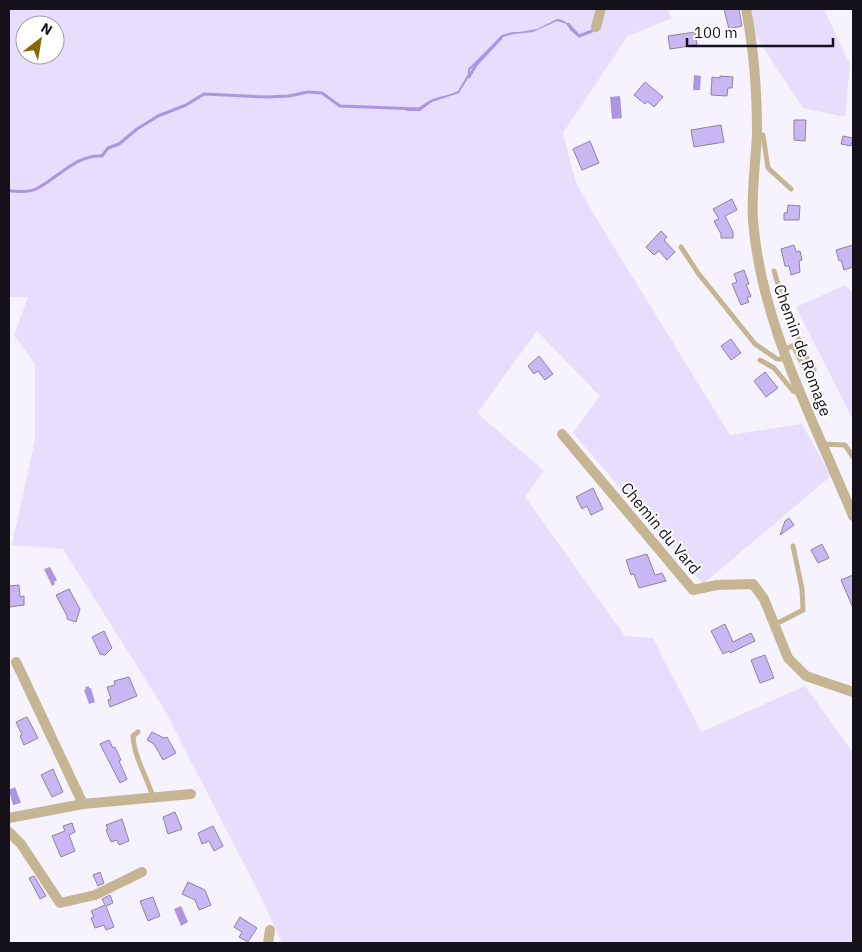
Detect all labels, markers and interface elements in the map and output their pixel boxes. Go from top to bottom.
north arrow [15,15,65,65]
scale bar [687,15,833,47]
text: N [38,19,56,39]
text: 100 m [694,23,738,42]
street label: Chemin de Romage [770,281,836,419]
street label: Chemin du Vard [617,478,705,578]

